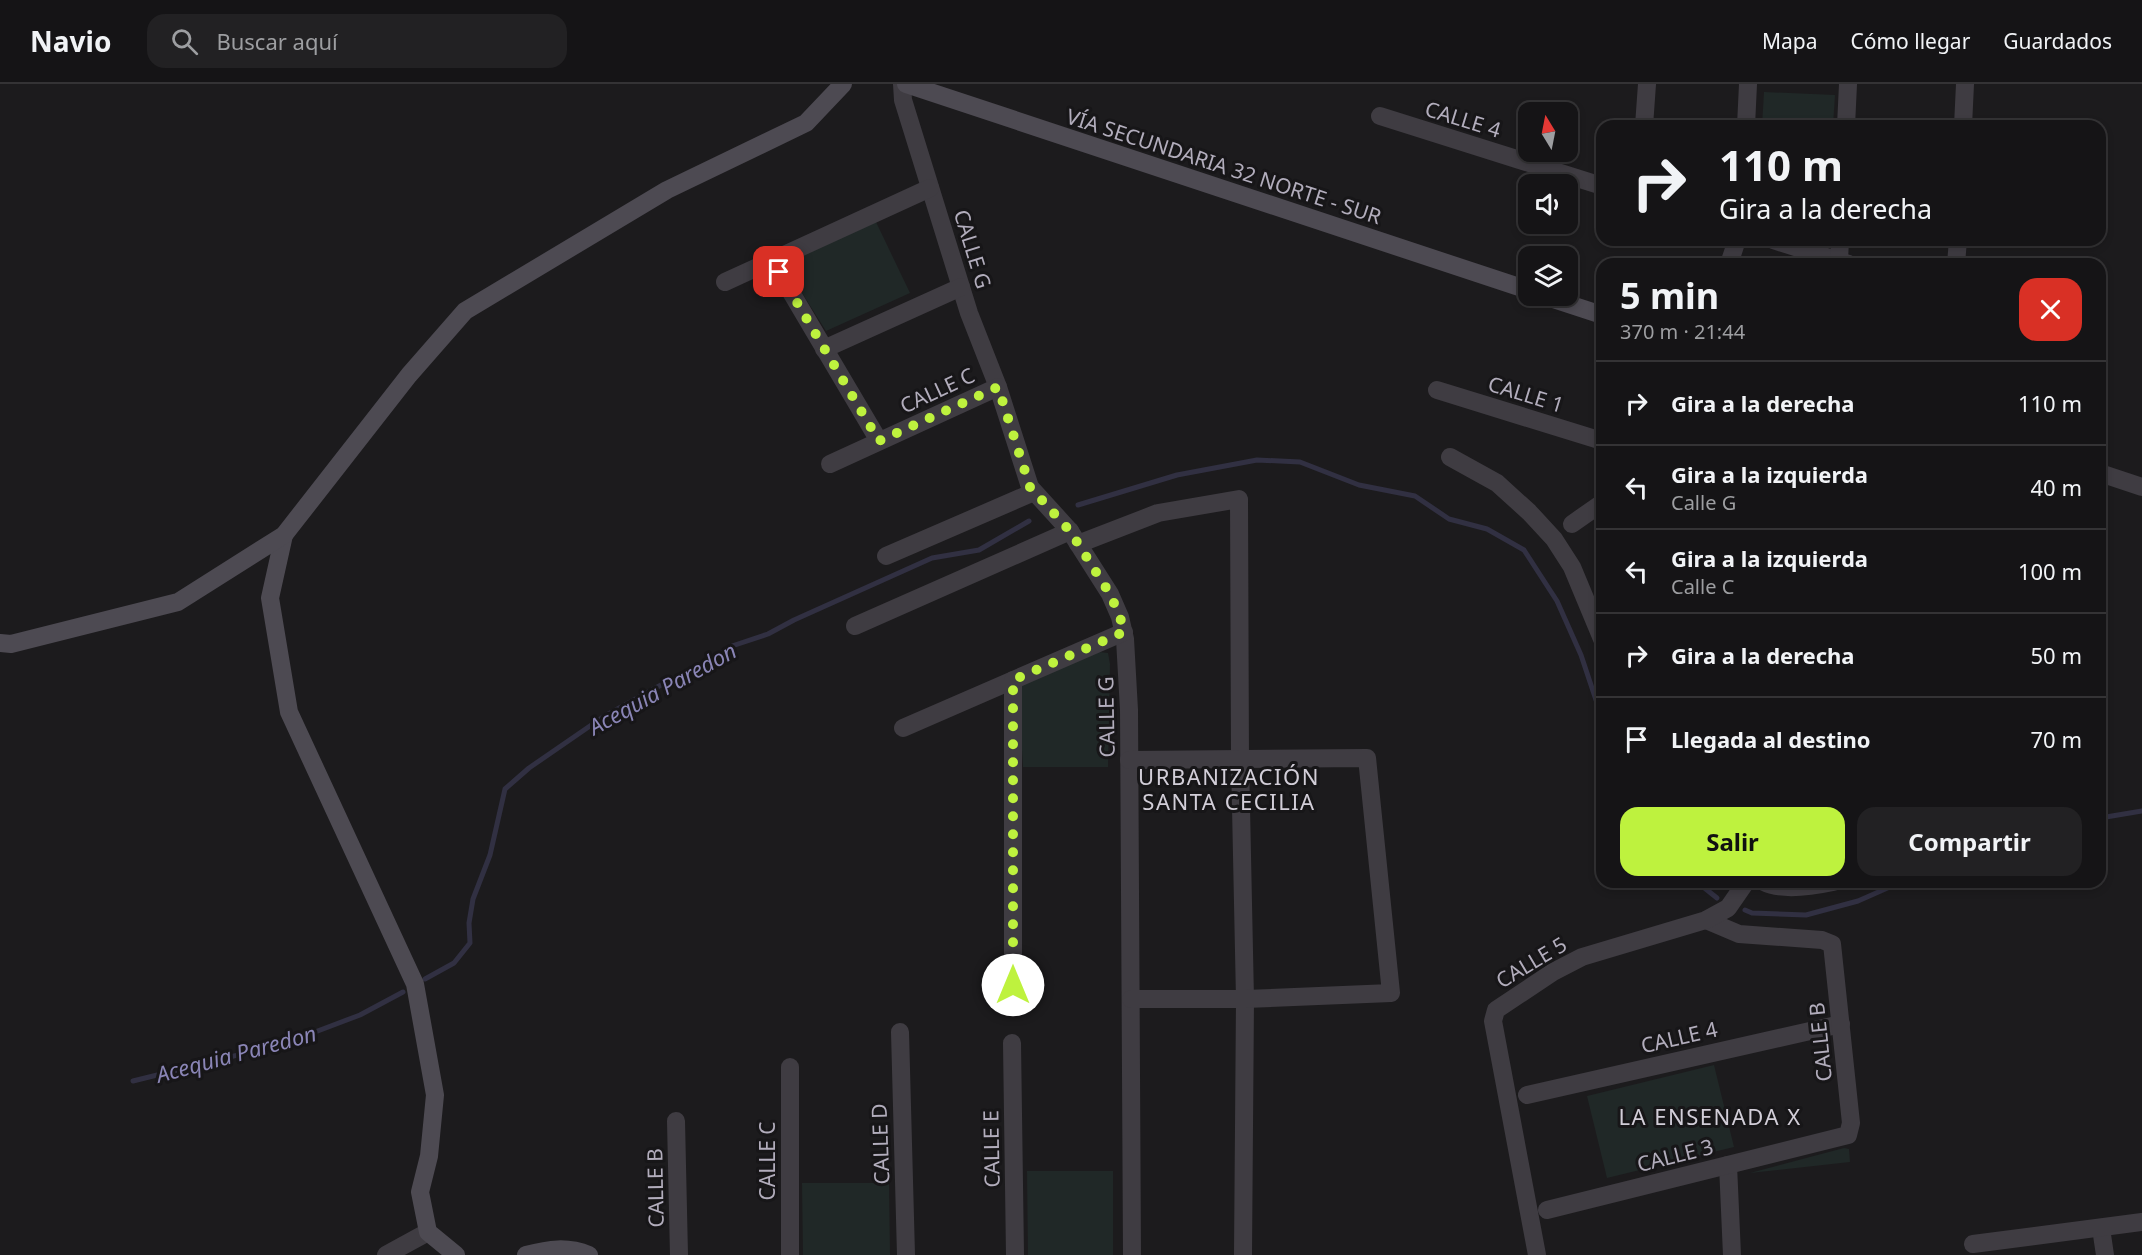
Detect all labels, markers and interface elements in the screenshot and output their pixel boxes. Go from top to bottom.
search box [147,14,567,68]
text: Navio [30,22,111,60]
icon: search [168,25,201,58]
text: Buscar aquí [216,26,338,56]
text: Mapa [1762,27,1817,55]
text: Cómo llegar [1850,27,1970,55]
text: Guardados [2003,27,2112,55]
street label: CALLE 4 [1422,94,1504,144]
street label: VÍA SECUNDARIA 32 NORTE - SUR [1063,102,1385,230]
north arrow [1518,102,1578,162]
map controls [1518,102,1578,306]
text: 110 m [1719,136,1843,193]
icon: right [1620,144,1698,222]
button: sound [1518,174,1578,234]
text: Gira a la derecha [1719,190,1932,227]
street label: CALLE G [948,206,998,292]
pin [753,246,804,297]
button: layers [1518,246,1578,306]
icon: arrive [762,255,795,288]
text: 5 min [1620,271,1719,320]
button: close [2019,278,2082,341]
text: 370 m · 21:44 [1620,318,1745,345]
street label: CALLE C [895,361,979,419]
street label: CALLE 1 [1485,369,1567,419]
icon: right [1620,387,1653,420]
text: Gira a la derecha [1671,388,1855,418]
text: 110 m [2018,388,2082,418]
text: Gira a la izquierda [1671,459,1868,489]
icon: left [1620,471,1653,504]
text: 40 m [2031,472,2082,502]
text: Calle G [1671,489,1736,516]
text: Gira a la izquierda [1671,543,1868,573]
icon: left [1620,555,1653,588]
text: 100 m [2018,556,2082,586]
text: Calle C [1671,573,1734,600]
water label: Acequia Paredon [581,635,741,742]
icon: right [1620,639,1653,672]
text: Gira a la derecha [1671,640,1855,670]
text: 50 m [2031,640,2082,670]
street label: CALLE G [1091,676,1121,758]
icon: arrive [1620,723,1653,756]
text: Llegada al destino [1671,724,1871,754]
text: 70 m [2031,724,2082,754]
district label: URBANIZACIÓN SANTA CECILIA [1138,761,1320,816]
button: Salir [1620,807,1845,876]
button: Compartir [1857,807,2082,876]
street label: CALLE 5 [1490,930,1572,994]
position arrow [981,953,1045,1017]
street label: CALLE B [1802,1001,1838,1083]
street label: CALLE 4 [1638,1015,1720,1059]
water label: Acequia Paredon [151,1017,319,1089]
district label: LA ENSENADA X [1618,1101,1802,1131]
street label: CALLE D [865,1103,895,1185]
street label: CALLE E [976,1110,1006,1188]
street label: CALLE C [753,1121,781,1201]
street label: CALLE 3 [1634,1132,1716,1178]
street label: CALLE B [640,1148,670,1228]

